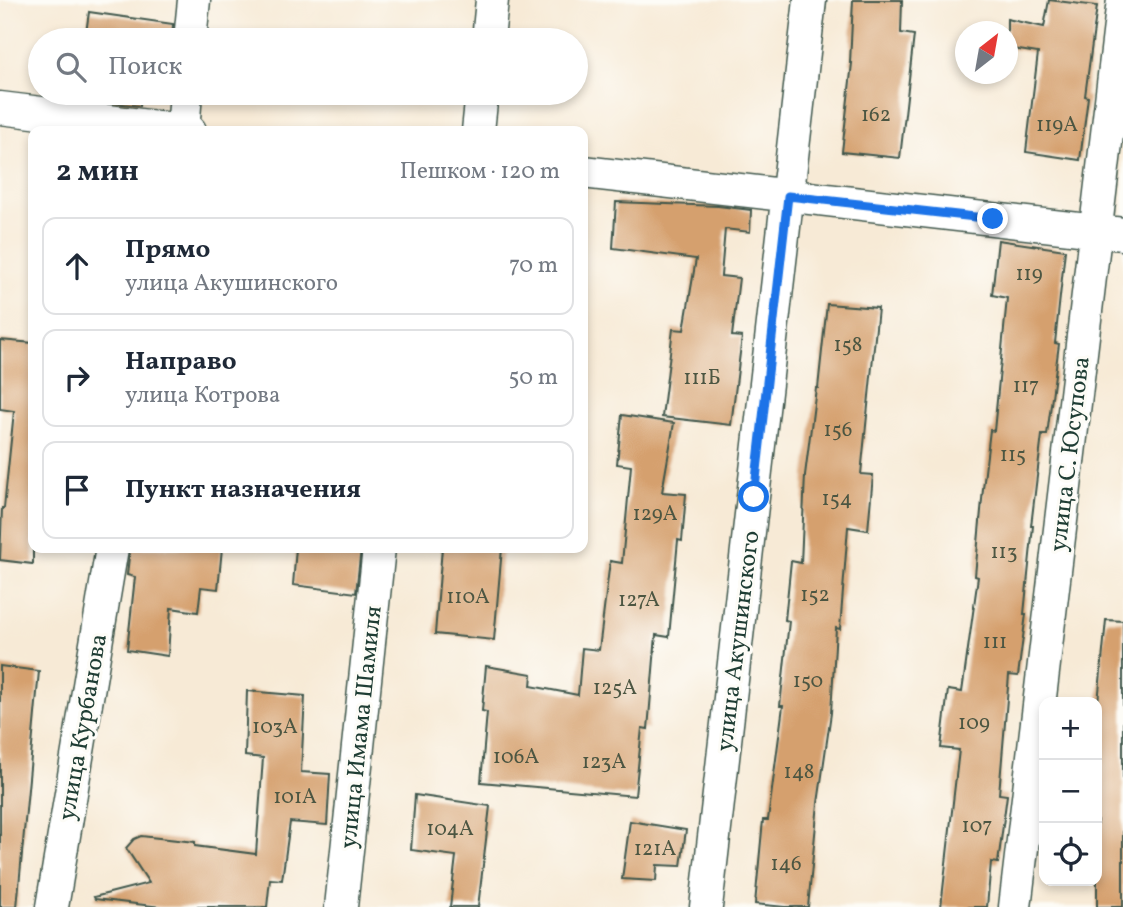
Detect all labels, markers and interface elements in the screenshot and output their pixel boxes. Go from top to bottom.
north arrow [955,21,1018,84]
search box [28,28,588,105]
icon: search [52,48,90,86]
text: Поиск [108,49,182,85]
house number: 162 [861,101,891,130]
house number: 119А [1036,111,1078,140]
text: 2 мин [56,151,139,193]
text: Пешком · 120 m [400,156,560,188]
route end [977,203,1008,234]
text: Прямо [125,232,210,268]
icon: ahead [58,247,96,285]
text: 70 m [509,250,558,282]
house number: 119 [1015,260,1043,289]
text: улица Акушинского [125,268,338,300]
house number: 158 [834,331,862,360]
text: Направо [125,344,237,380]
street label: улица С. Юсупова [1042,355,1100,554]
icon: right [58,359,96,397]
text: 50 m [509,362,558,394]
house number: 111Б [683,364,721,393]
house number: 117 [1013,372,1039,401]
text: улица Котрова [125,380,280,412]
house number: 156 [824,416,852,445]
house number: 115 [1000,441,1026,470]
icon: arrive [58,471,96,509]
text: Пункт назначения [125,472,361,508]
route start [738,481,769,512]
house number: 154 [822,485,852,514]
house number: 129А [633,500,678,529]
street label: улица Акушинского [709,529,769,754]
house number: 113 [990,538,1018,567]
house number: 152 [800,581,830,610]
house number: 110А [446,583,490,612]
house number: 127А [618,586,660,615]
street label: улица Имама Шамиля [332,604,392,850]
house number: 111 [983,628,1007,657]
street label: улица Курбанова [51,631,117,823]
house number: 150 [793,667,823,696]
house number: 125А [593,674,637,703]
map controls [1039,697,1102,886]
button: + [1039,697,1102,760]
house number: 109 [958,709,990,738]
house number: 103А [252,713,298,742]
house number: 106А [493,743,539,772]
house number: 123А [582,748,626,777]
house number: 148 [784,758,814,787]
button: − [1039,760,1102,823]
house number: 101А [273,783,317,812]
house number: 107 [962,812,992,841]
house number: 104А [426,815,474,844]
button: locate [1039,823,1102,886]
house number: 121А [634,835,676,864]
house number: 146 [770,850,802,879]

